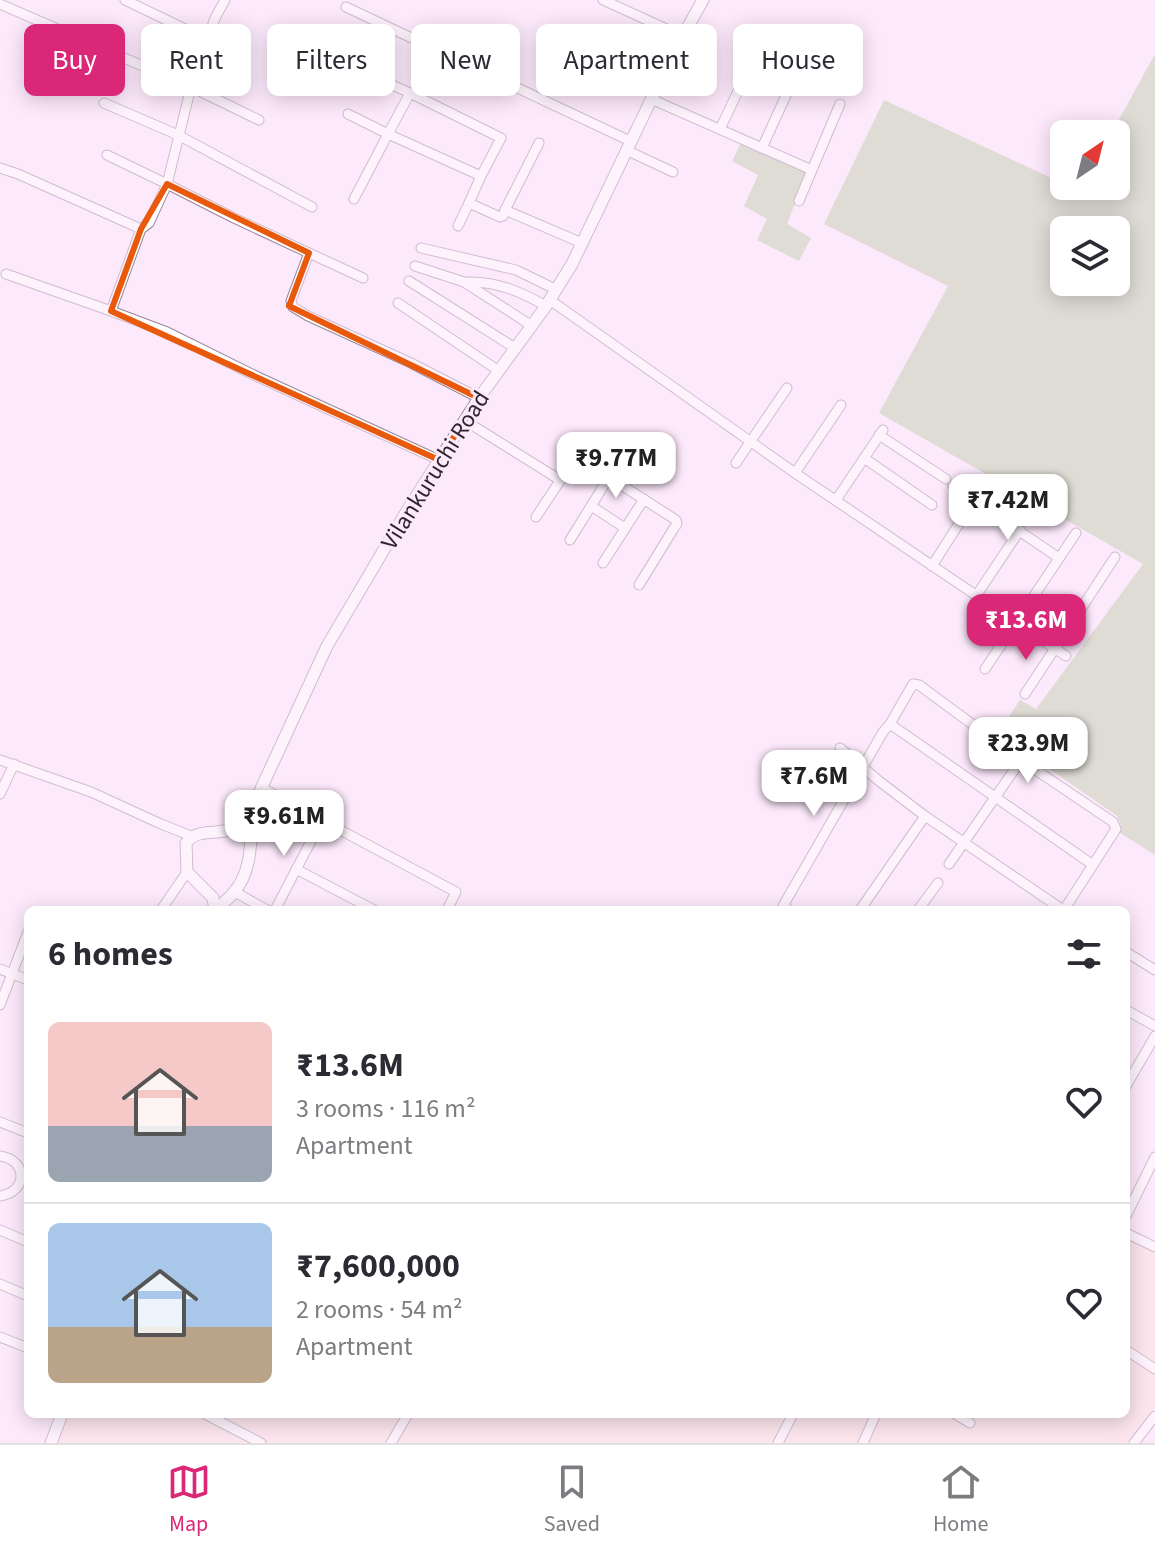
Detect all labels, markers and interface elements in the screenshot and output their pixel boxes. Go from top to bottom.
chip: Buy [24,24,125,96]
chip: Rent [141,24,251,96]
chip: Filters [267,24,395,96]
chip: New [411,24,520,96]
chip: Apartment [536,24,717,96]
chip: House [733,24,863,96]
north arrow [1050,120,1130,200]
map controls [1050,120,1130,296]
button: layers [1050,216,1130,296]
street label: Vilankuruchi Road [372,384,498,557]
pin: ₹9.77M [551,432,681,500]
text: ₹9.77M [575,439,657,476]
pin: ₹7.42M [943,474,1073,542]
text: ₹7.42M [967,481,1049,518]
pin: ₹13.6M [961,594,1091,662]
text: ₹13.6M [985,601,1067,638]
pin: ₹23.9M [963,717,1093,785]
text: ₹23.9M [987,724,1069,761]
pin: ₹7.6M [758,750,870,818]
text: ₹7.6M [780,757,848,794]
pin: ₹9.61M [219,790,349,858]
text: ₹9.61M [243,797,325,834]
text: 6 homes [48,930,173,979]
icon: filters [1062,932,1106,976]
text: ₹13.6M [296,1041,404,1090]
icon: home [112,1054,208,1150]
icon: heart [1062,1080,1106,1124]
text: 3 rooms · 116 m² [296,1090,475,1127]
text: Apartment [296,1127,413,1164]
text: ₹7,600,000 [296,1242,460,1291]
icon: home [112,1255,208,1351]
icon: heart [1062,1281,1106,1325]
text: 2 rooms · 54 m² [296,1291,463,1328]
text: Apartment [296,1328,413,1365]
tab: Map [167,1460,211,1540]
tab: Saved [544,1460,600,1540]
tab: Home [933,1460,988,1540]

